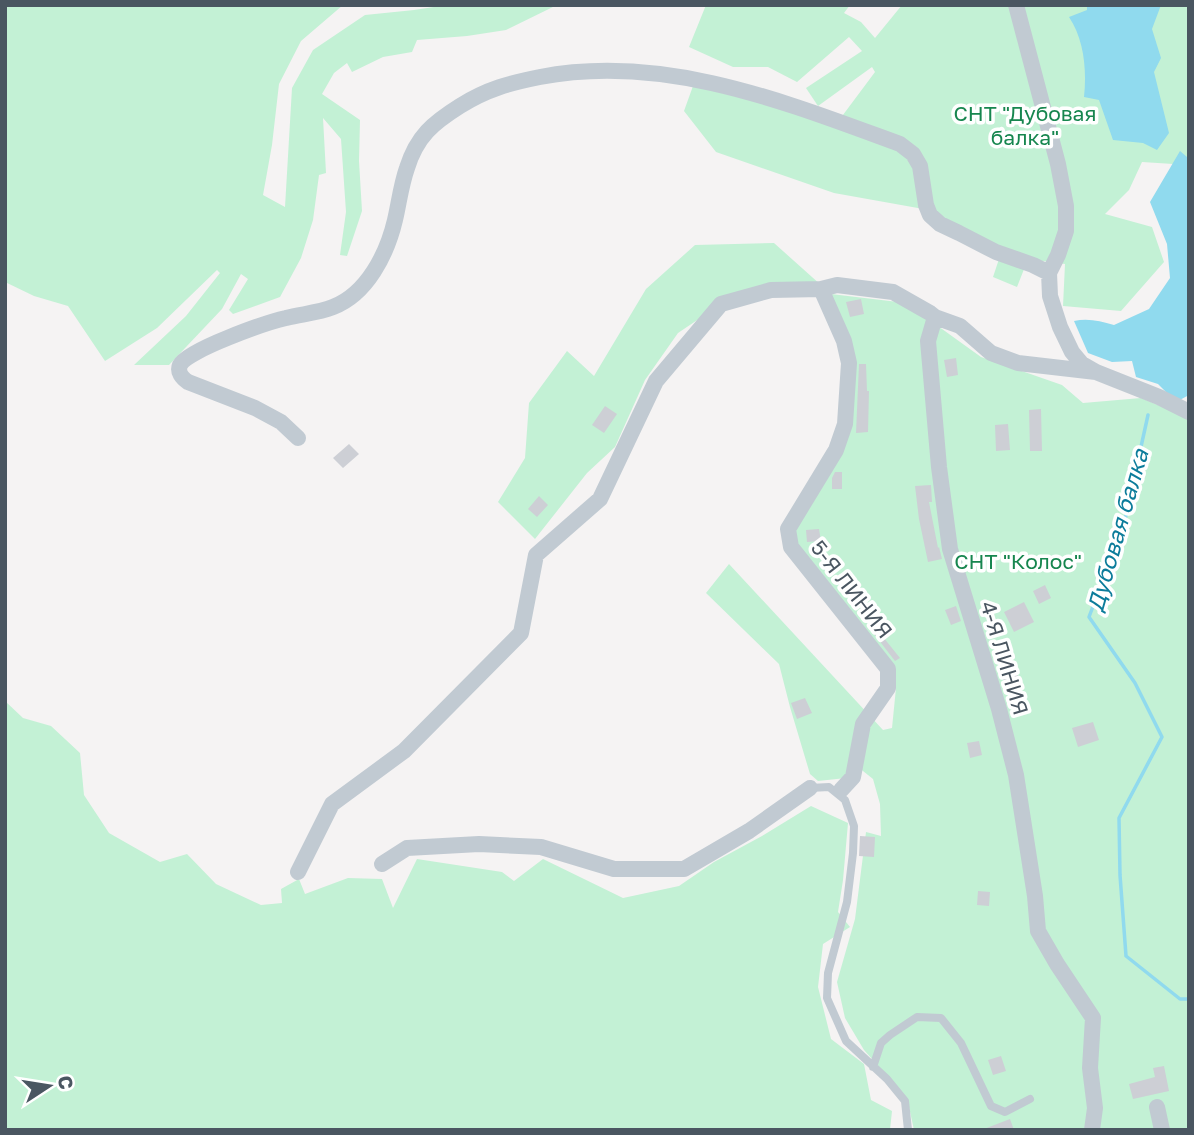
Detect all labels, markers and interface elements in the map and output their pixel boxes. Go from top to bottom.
park label: СНТ "Дубовая балка" [954,100,1096,150]
water label: Дубовая балка [1080,445,1154,615]
street label: 5-Я ЛИНИЯ [806,535,898,643]
park label: СНТ "Колос" [954,548,1082,574]
street label: 4-Я ЛИНИЯ [975,598,1035,718]
north arrow [14,1051,84,1121]
text: С [53,1073,79,1091]

